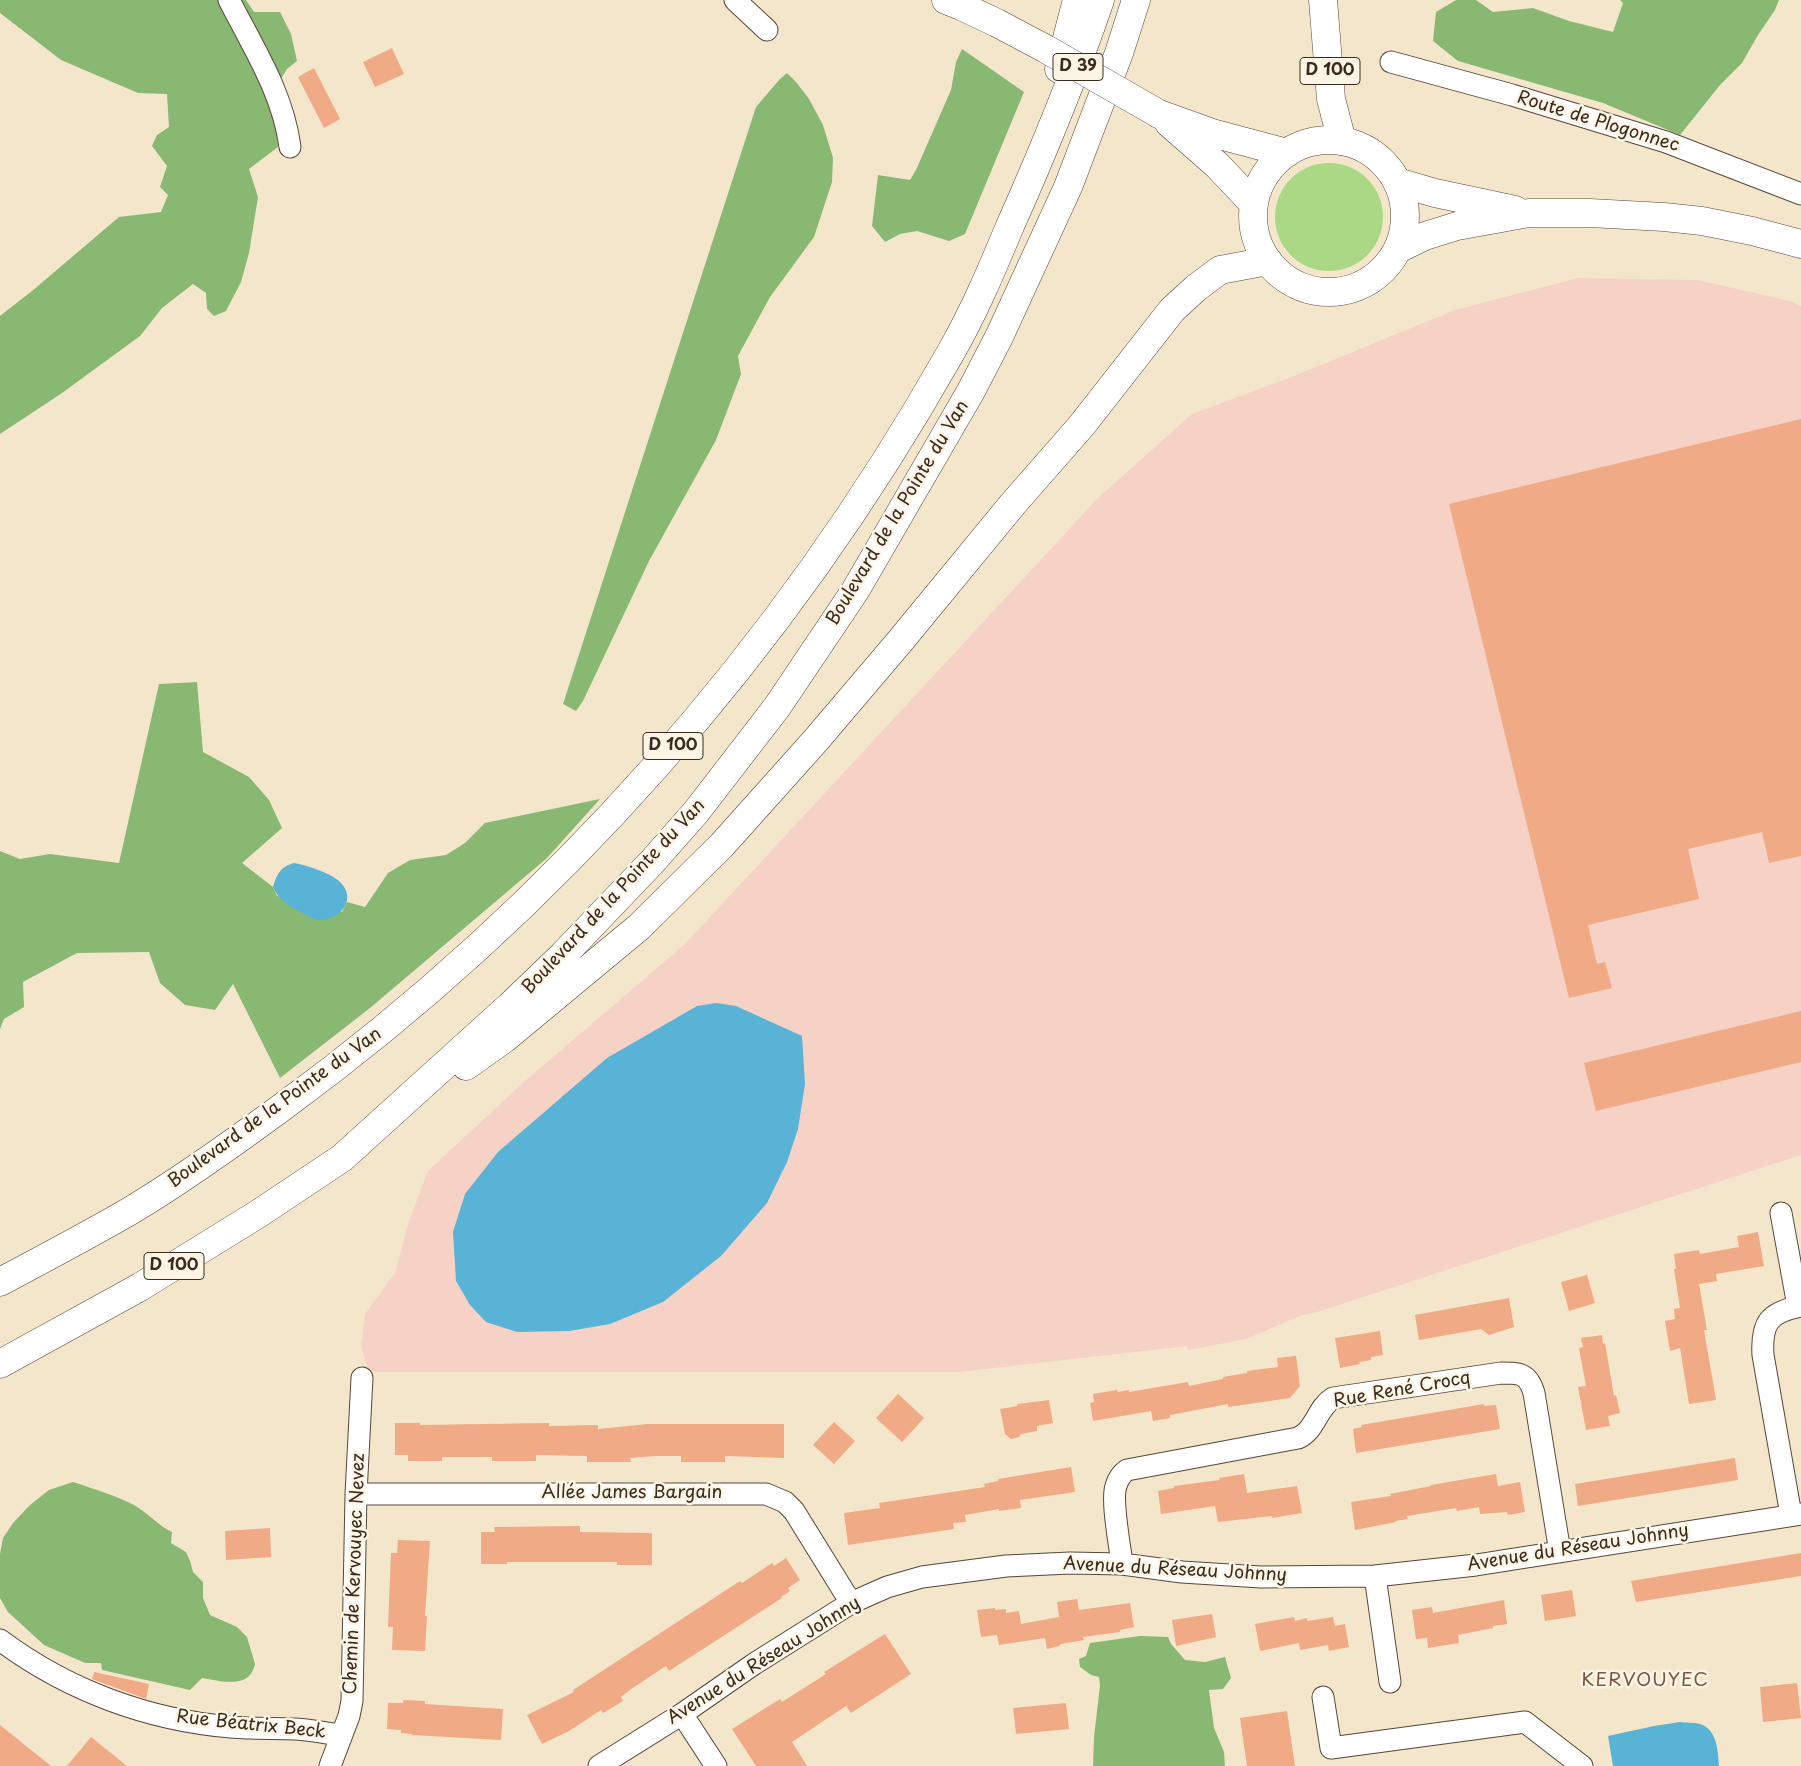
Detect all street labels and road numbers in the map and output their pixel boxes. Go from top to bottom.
road number: D 39 [1053,54,1103,80]
road number: D 100 [1300,58,1360,84]
street label: Route de Plogonnec [1514,87,1682,157]
street label: Boulevard de la Pointe du Van [822,397,974,629]
road number: D 100 [643,732,703,759]
street label: Boulevard de la Pointe du Van [518,795,710,999]
street label: Boulevard de la Pointe du Van [164,1023,386,1193]
road number: D 100 [144,1252,204,1280]
street label: Rue René Crocq [1332,1367,1472,1413]
street label: Chemin de Kervouyec Nevez [340,1453,370,1695]
street label: Allée James Bargain [542,1482,722,1504]
street label: Avenue du Réseau Johnny [1466,1520,1690,1576]
street label: Avenue du Réseau Johnny [1063,1553,1287,1587]
street label: Avenue du Réseau Johnny [663,1593,865,1729]
street label: Rue Béatrix Beck [175,1706,327,1744]

